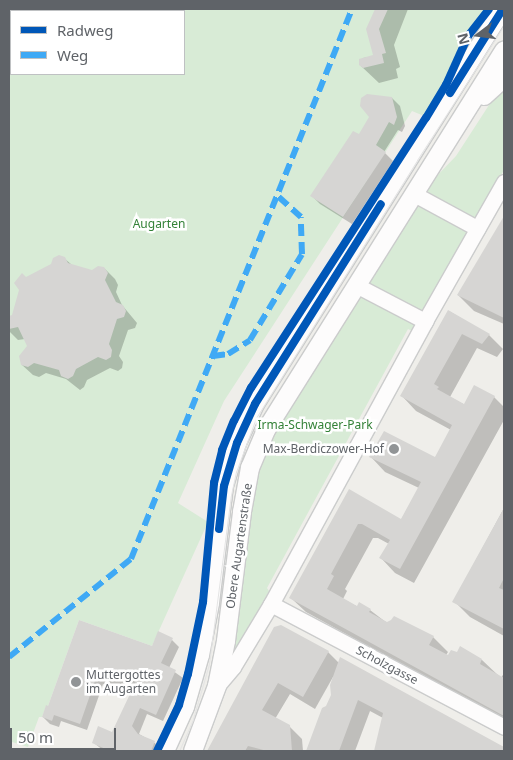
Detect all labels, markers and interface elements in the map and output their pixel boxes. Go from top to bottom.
legend [10,10,185,75]
north arrow [453,10,503,60]
text: Radweg [57,20,113,40]
text: N [452,31,474,47]
text: Weg [57,45,88,65]
park label: Augarten [133,217,185,231]
park label: Irma-Schwager-Park [257,418,373,432]
place label: Max-Berdiczower-Hof [263,442,384,456]
marker: Max-Berdiczower-Hof [388,443,400,455]
street label: Obere Augartenstraße [223,482,255,610]
street label: Scholzgasse [354,643,420,687]
place label: Muttergottes im Augarten [86,668,160,696]
marker: Muttergottes im Augarten [70,676,82,688]
scale bar [12,718,119,750]
text: 50 m [18,727,53,747]

